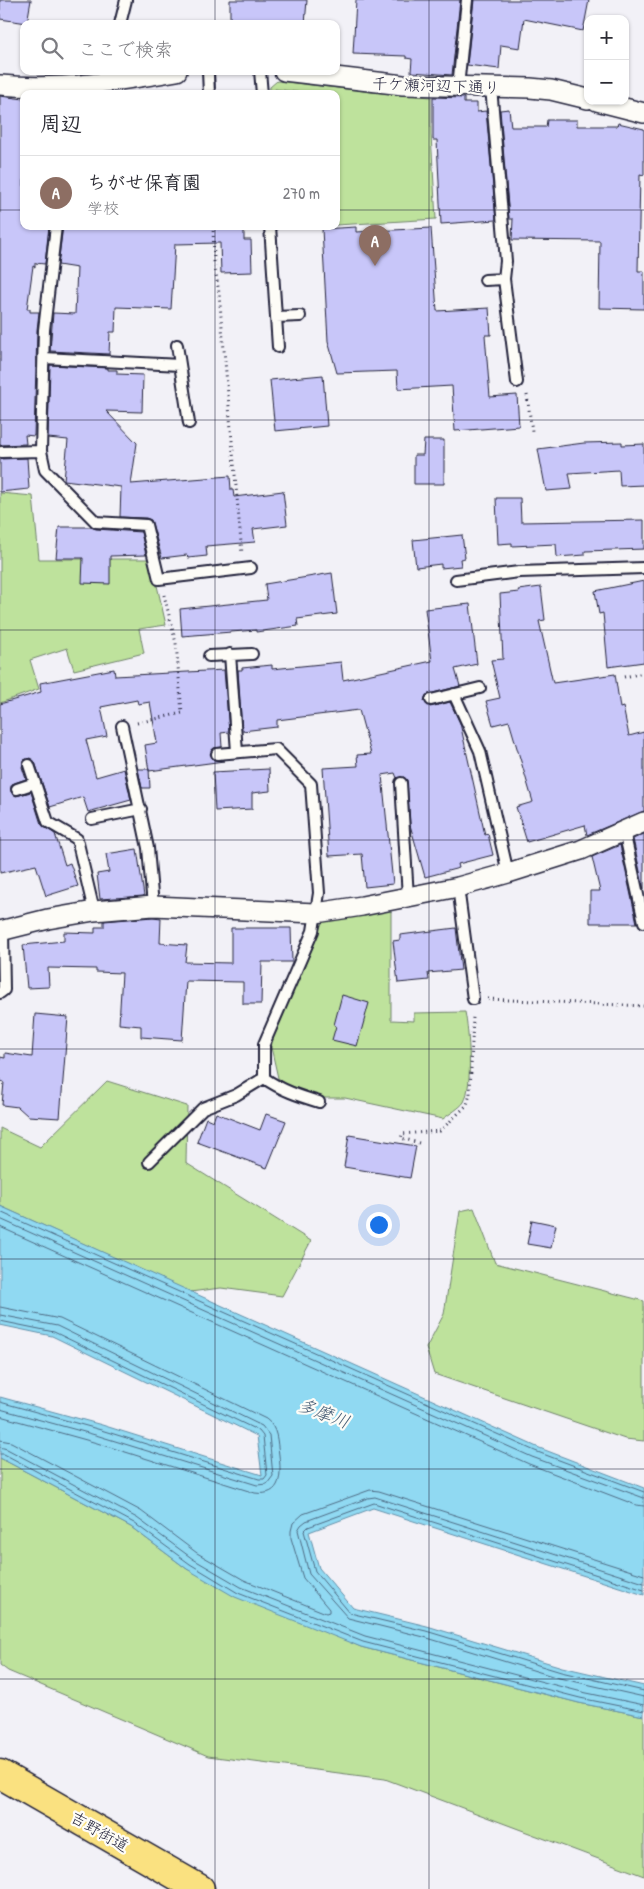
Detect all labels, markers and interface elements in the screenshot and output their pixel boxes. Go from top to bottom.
map controls [584,15,629,105]
button: + [584,15,629,60]
search box [20,20,340,75]
icon: search [38,34,66,62]
text: ここで検索 [78,36,173,62]
button: − [584,60,629,105]
street label: 千ケ瀬河辺下通り [372,72,500,98]
text: 周辺 [40,109,82,138]
text: ちがせ保育園 [87,169,201,195]
text: A [52,182,60,204]
text: 270 m [283,182,320,204]
text: 学校 [87,197,119,219]
pin: A [359,225,391,266]
your location [366,1212,392,1238]
water label: 多摩川 [294,1392,354,1434]
street label: 吉野街道 [67,1805,133,1857]

